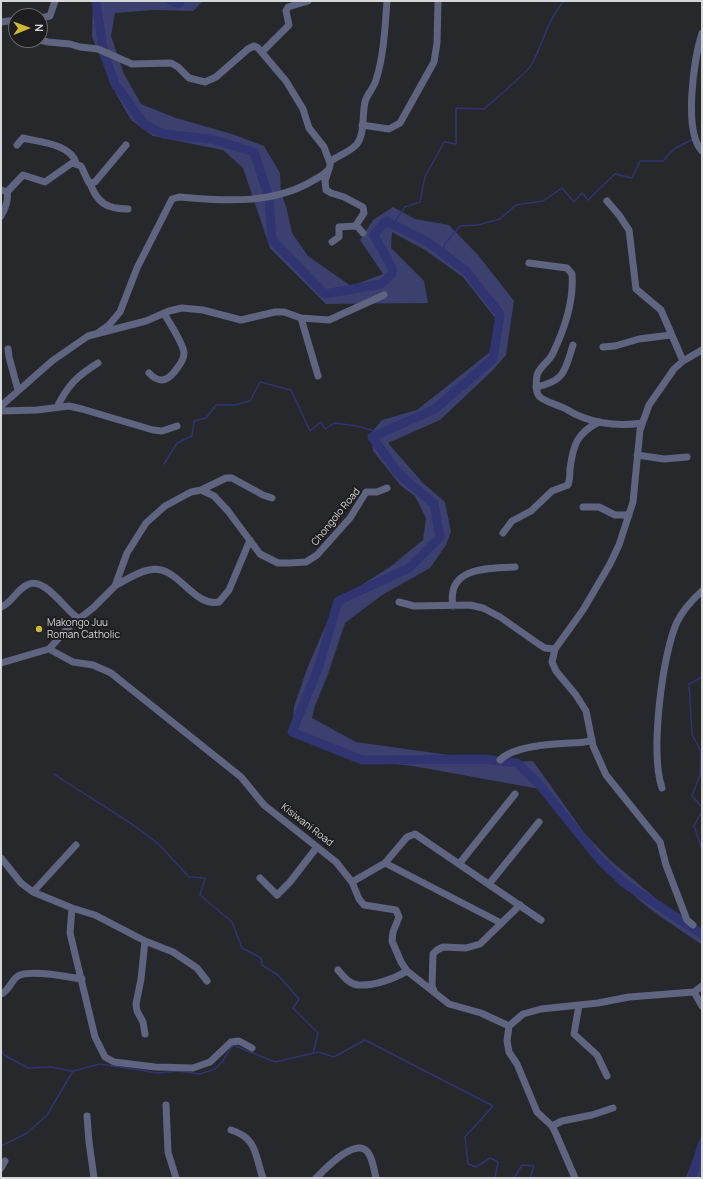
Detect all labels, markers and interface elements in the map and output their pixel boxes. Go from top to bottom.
north arrow [8,8,48,48]
text: N [32,24,47,32]
street label: Chongolo Road [309,486,363,548]
place label: Makongo Juu Roman Catholic [47,617,120,640]
marker: Makongo Juu Roman Catholic [34,624,44,634]
street label: Kisiwani Road [279,801,335,849]

